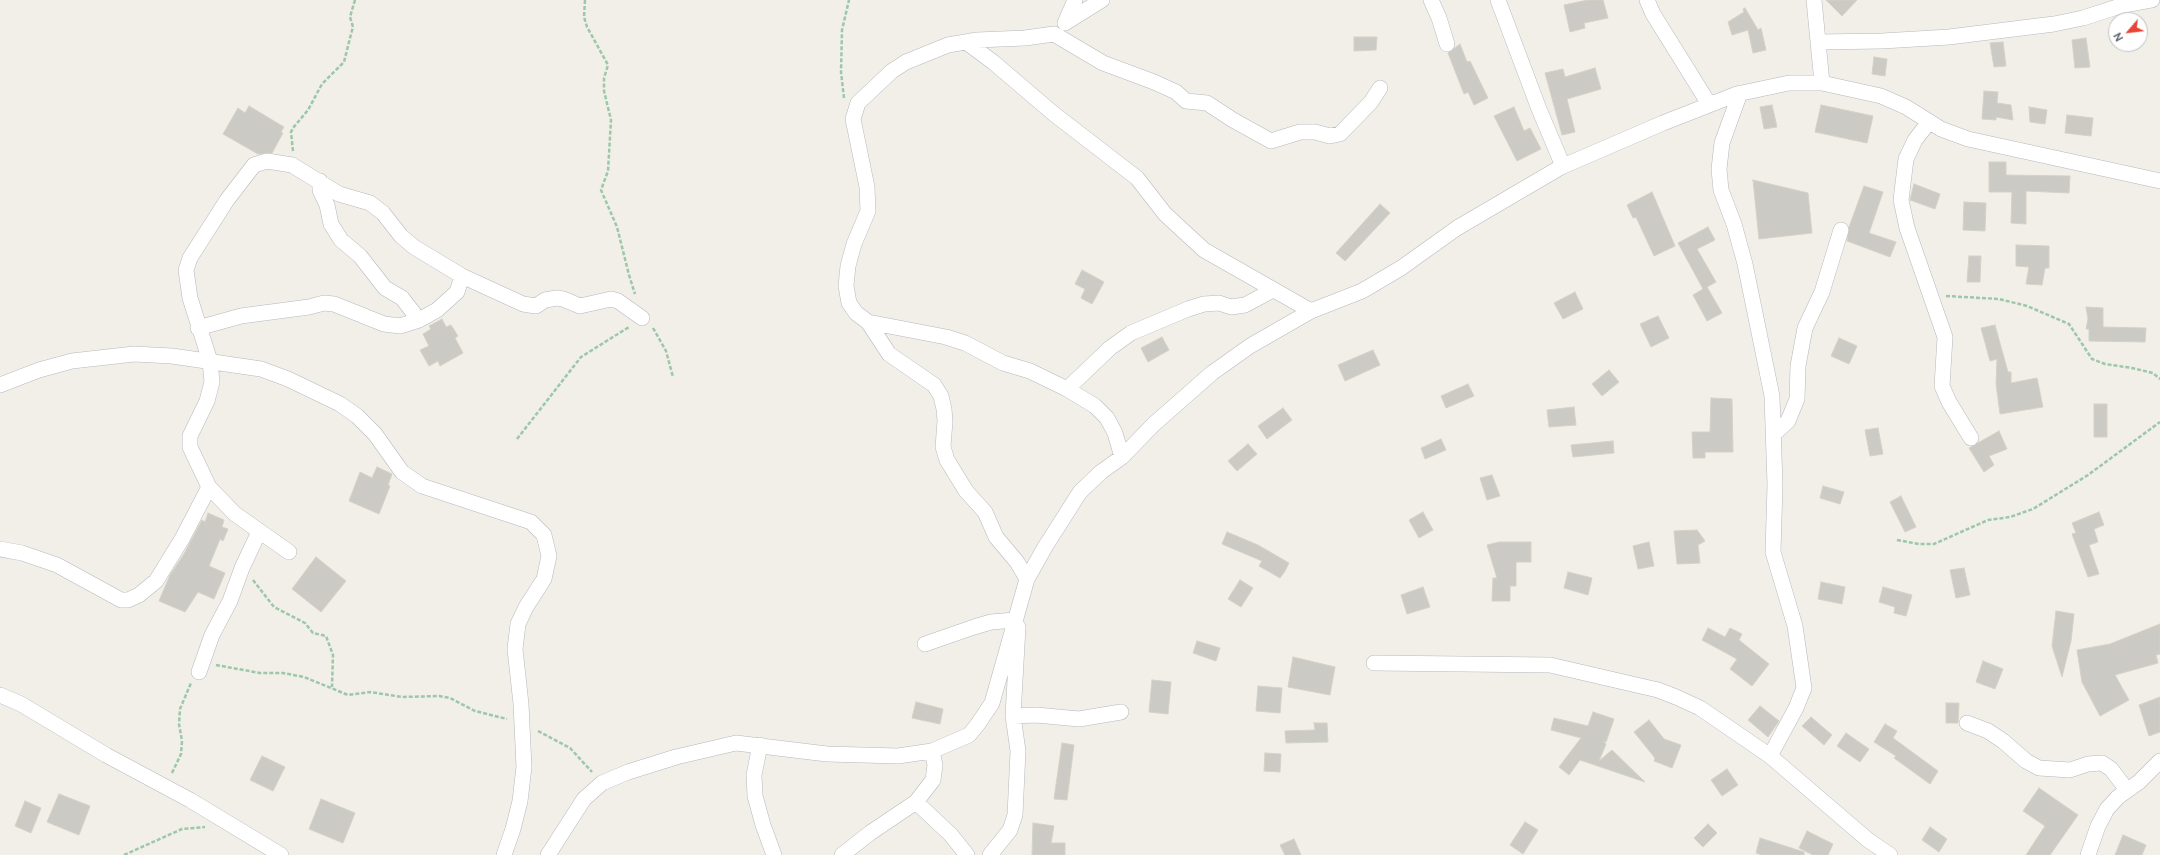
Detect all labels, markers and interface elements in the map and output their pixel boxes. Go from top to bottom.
north arrow [2108,12,2148,52]
text: N [2111,31,2126,44]

